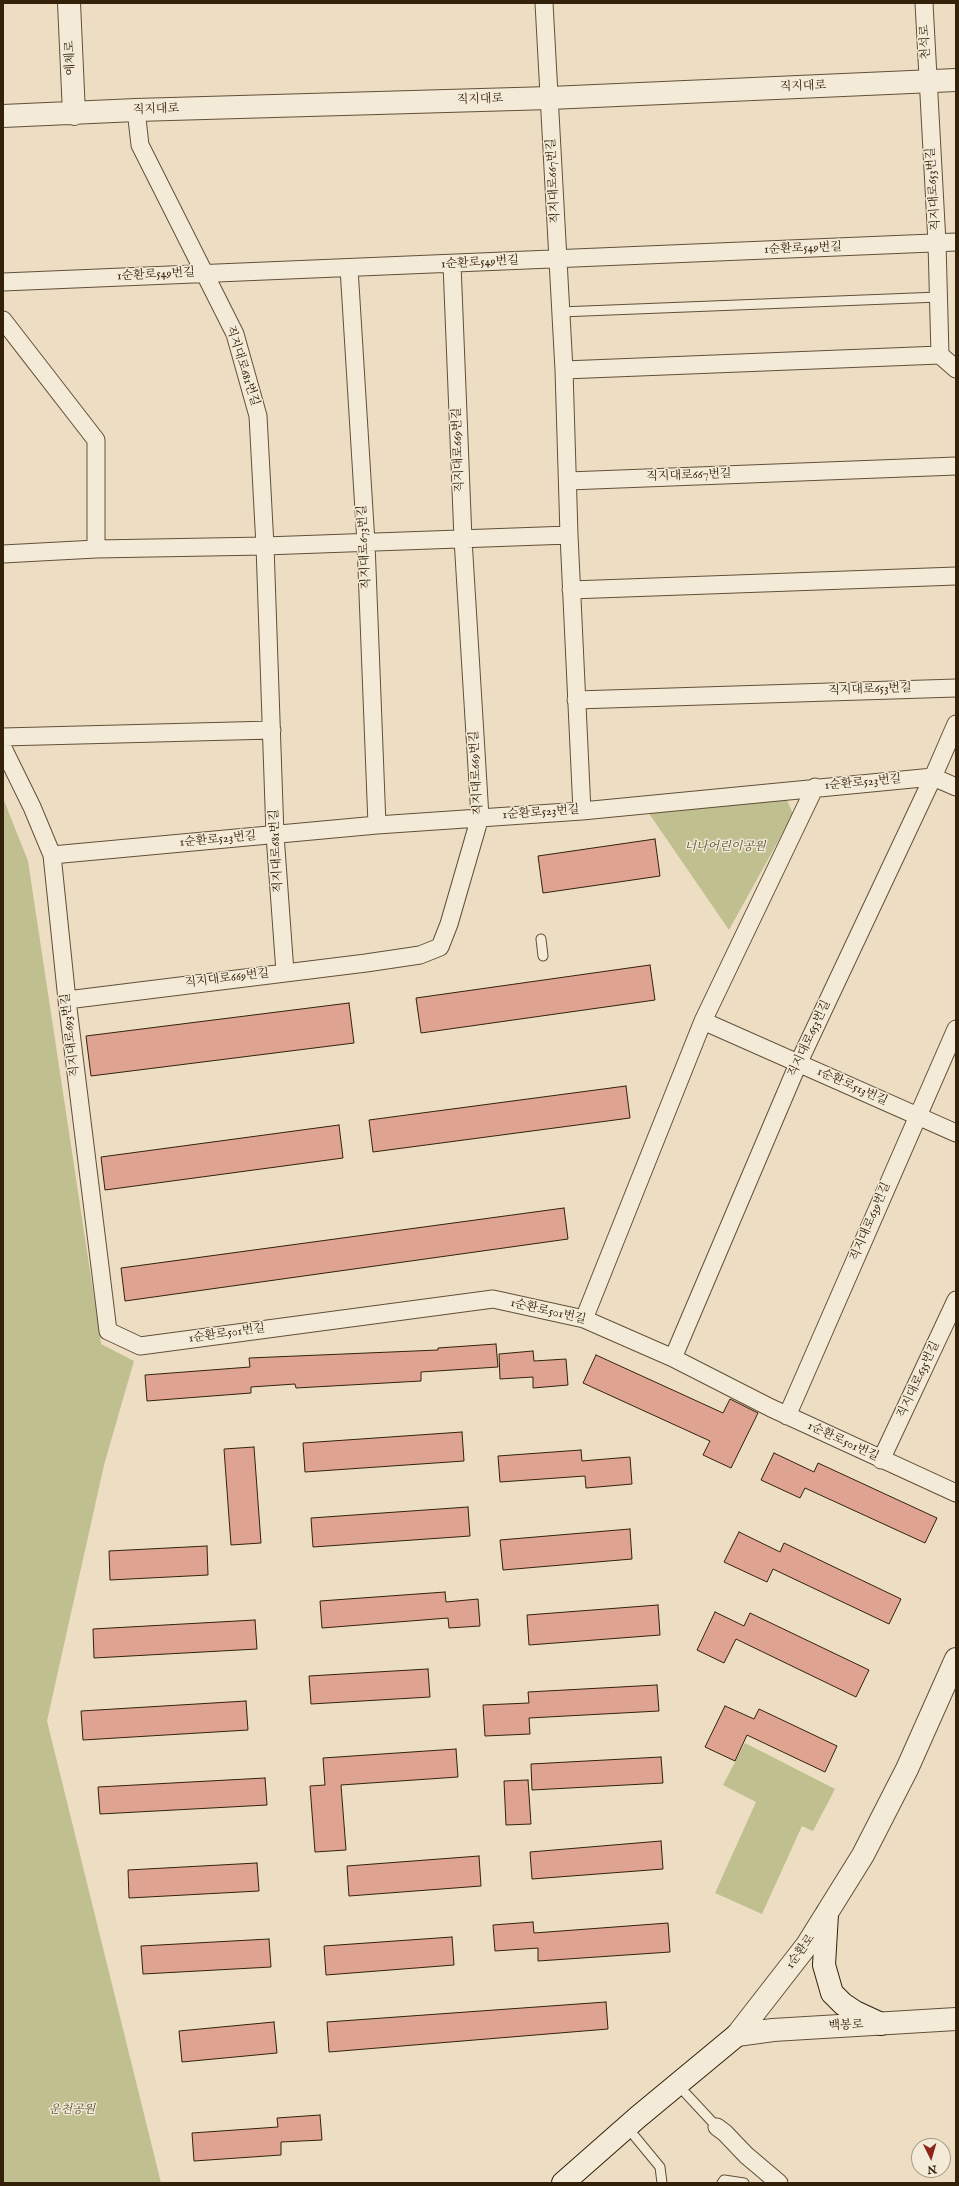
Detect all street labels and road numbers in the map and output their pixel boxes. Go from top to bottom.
street label: 천석로 [918,24,934,60]
street label: 예체로 [63,40,79,76]
street label: 직지대로 [780,79,826,95]
street label: 직지대로 [457,92,503,108]
street label: 직지대로 [133,102,179,118]
street label: 직지대로667번길 [545,138,563,224]
street label: 직지대로653번길 [924,147,944,231]
street label: 1순환로549번길 [764,240,842,258]
street label: 1순환로549번길 [441,254,519,272]
street label: 1순환로549번길 [117,266,195,284]
street label: 직지대로681번길 [222,324,262,408]
street label: 직지대로669번길 [450,407,468,493]
street label: 직지대로667번길 [646,467,732,485]
street label: 직지대로673번길 [356,504,374,590]
street label: 직지대로653번길 [828,681,912,699]
street label: 직지대로669번길 [468,730,486,816]
street label: 1순환로523번길 [824,772,902,794]
street label: 1순환로523번길 [502,803,580,823]
street label: 직지대로681번길 [268,809,286,893]
street label: 1순환로523번길 [179,829,257,851]
street label: 직지대로669번길 [184,967,270,991]
street label: 직지대로693번길 [59,992,83,1078]
street label: 직지대로653번길 [786,998,834,1080]
street label: 1순환로513번길 [814,1065,890,1109]
street label: 직지대로639번길 [848,1180,894,1264]
street label: 1순환로501번길 [509,1296,587,1328]
street label: 1순환로501번길 [188,1322,266,1346]
street label: 직지대로635번길 [895,1339,943,1421]
street label: 1순환로501번길 [805,1419,881,1465]
street label: 1순환로 [784,1932,818,1972]
street label: 백봉로 [828,2018,864,2034]

